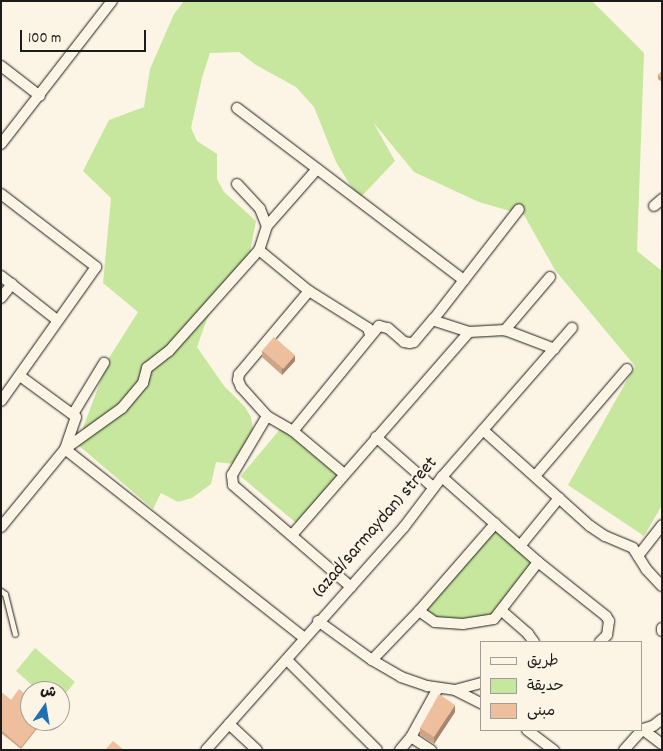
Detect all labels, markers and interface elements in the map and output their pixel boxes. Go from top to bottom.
scale bar [22,20,149,52]
text: 100 m [28,28,61,50]
street label: (azad/sarmaydan) street [309,453,443,603]
legend [480,641,643,731]
text: طريق [527,651,559,673]
text: حديقة [527,676,564,698]
north arrow [20,681,70,731]
text: ش [38,681,58,704]
text: مبنى [527,701,555,723]

